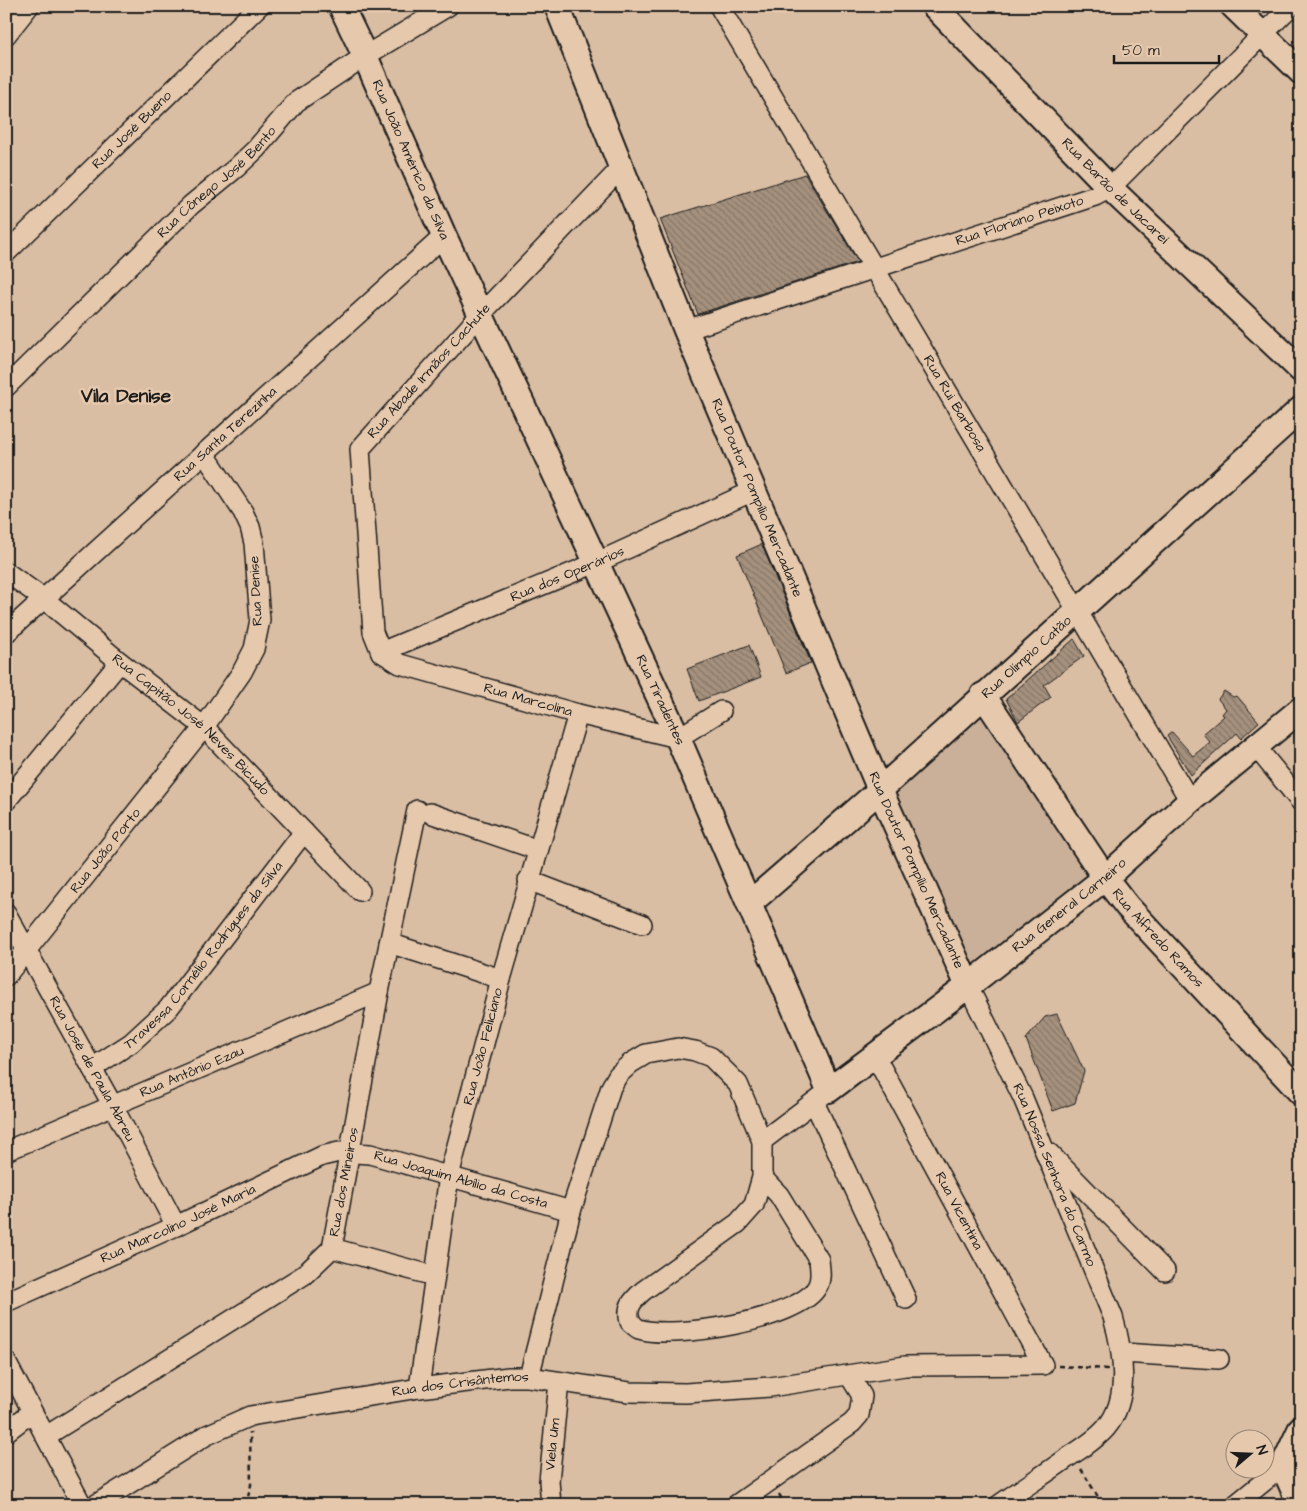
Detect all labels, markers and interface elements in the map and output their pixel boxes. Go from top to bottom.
scale bar [1114,32,1220,64]
text: 50 m [1122,40,1160,61]
street label: Rua João Américo da Silva [367,77,455,243]
street label: Rua José Bueno [87,86,177,174]
street label: Rua Cônego José Bento [153,122,281,243]
street label: Rua Barão de Jacareí [1057,134,1174,249]
street label: Rua Floriano Peixoto [953,190,1086,251]
street label: Rua Abade Irmãos Cachute [363,299,495,443]
street label: Rua Rui Barbosa [918,351,991,456]
street label: Rua Santa Terezinha [169,382,281,486]
district label: Vila Denise [80,383,172,410]
street label: Rua Doutor Pompílio Mercadante [706,396,808,601]
street label: Rua dos Operários [507,541,628,607]
street label: Rua Denise [244,555,268,627]
street label: Rua Olímpio Catão [977,611,1076,703]
street label: Rua Capitão José Neves Bicudo [107,649,274,800]
street label: Rua Tiradentes [631,652,690,748]
street label: Rua Marcolina [481,678,575,722]
street label: Rua Doutor Pompílio Mercadante [863,769,969,972]
street label: Rua João Porto [65,804,146,898]
street label: Rua General Carneiro [1008,853,1131,957]
street label: Travessa Cornélio Rodrigues da Silva [120,857,288,1055]
street label: Rua Alfredo Ramos [1107,884,1208,992]
street label: Rua João Feliciano [458,986,508,1107]
street label: Rua José de Paula Abreu [44,993,140,1145]
street label: Rua Antônio Ezau [137,1041,247,1103]
street label: Rua Nossa Senhora do Carmo [1007,1080,1101,1270]
street label: Rua dos Mineiros [324,1126,364,1238]
street label: Rua Joaquim Abílio da Costa [372,1146,550,1214]
street label: Rua Vicentina [930,1168,988,1254]
street label: Rua Marcolino José Maria [97,1179,259,1268]
street label: Rua dos Crisântemos [391,1366,529,1402]
street label: Viela Um [540,1417,565,1471]
north arrow [1224,1428,1274,1478]
text: N [1250,1443,1272,1458]

